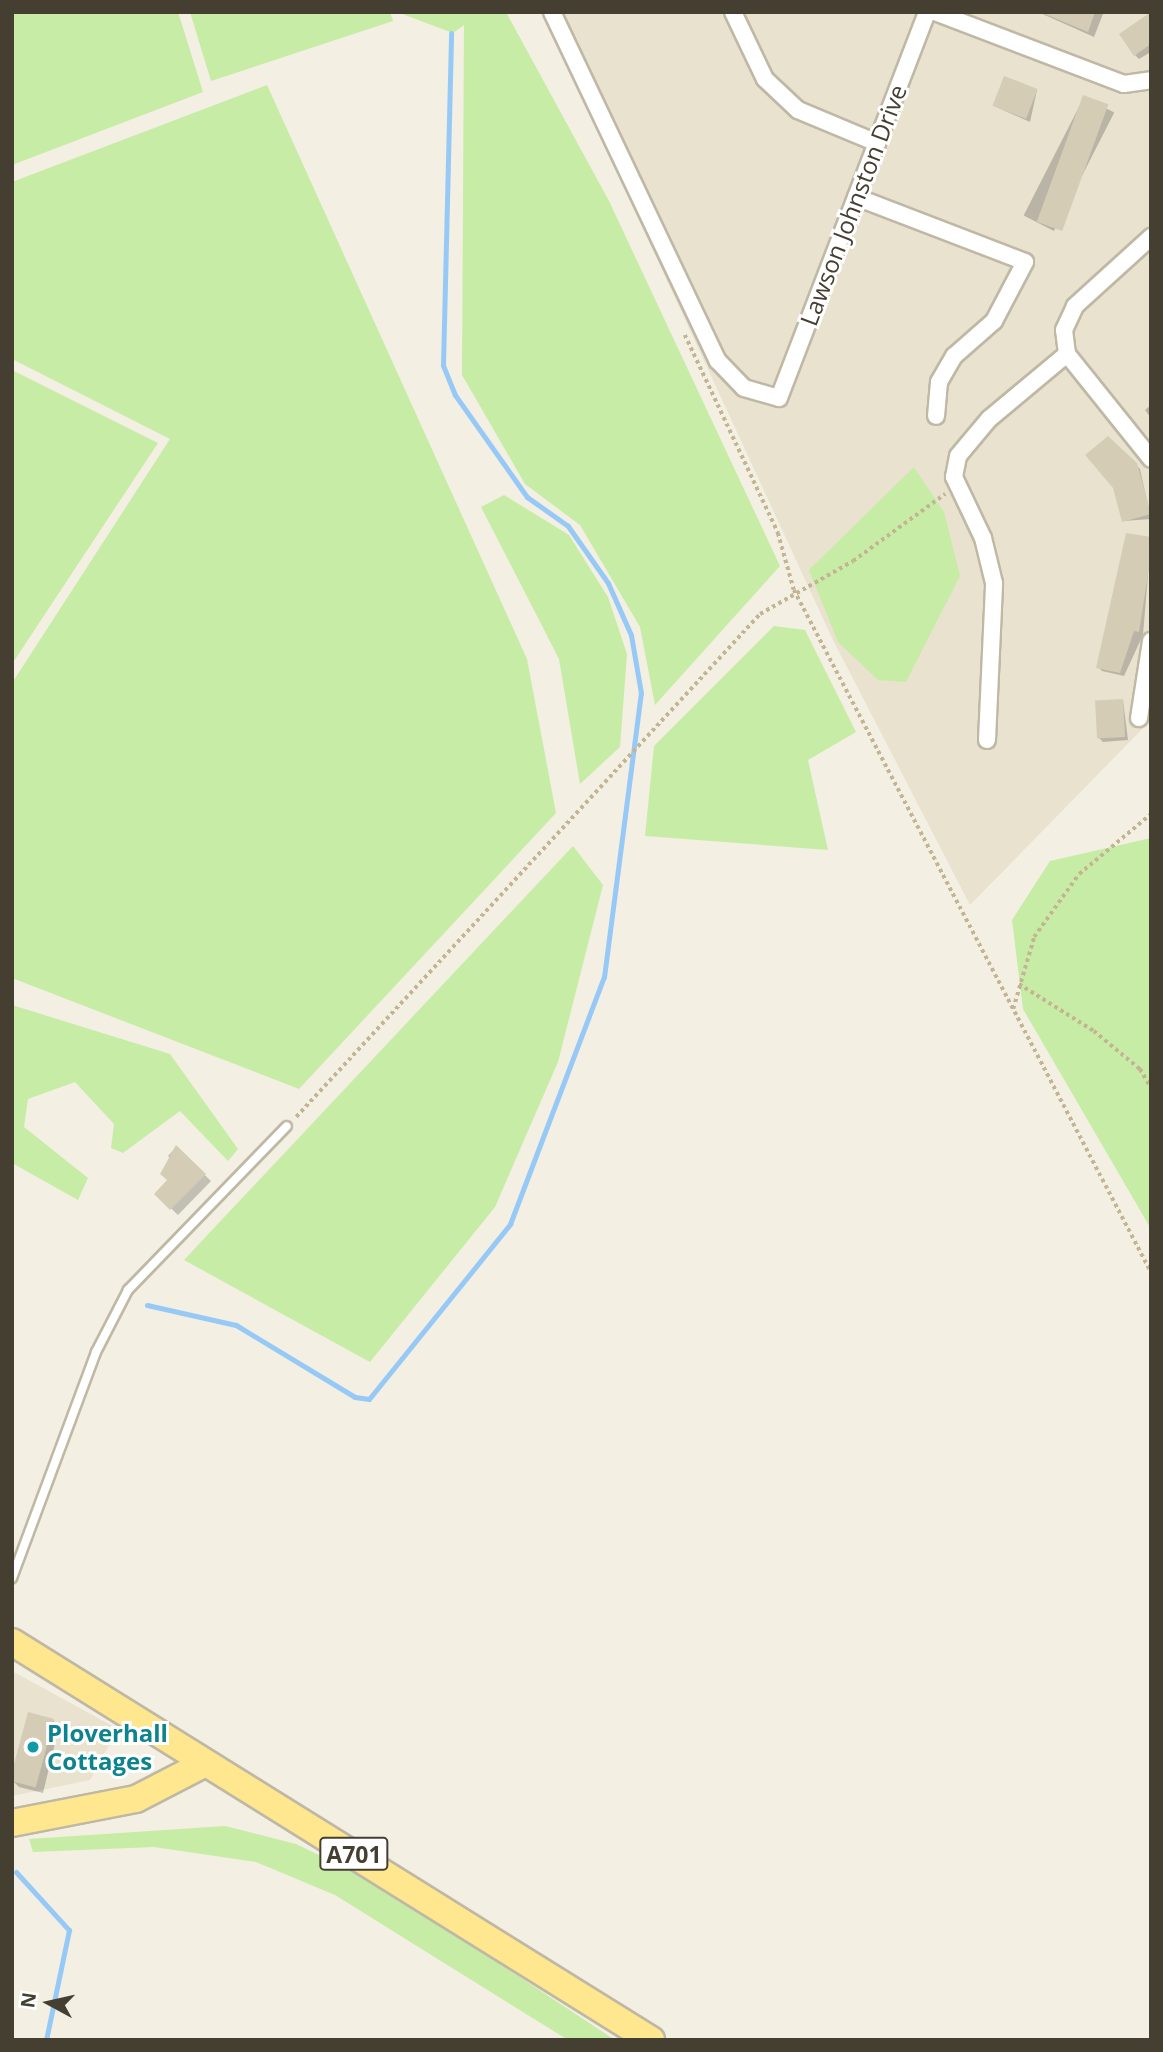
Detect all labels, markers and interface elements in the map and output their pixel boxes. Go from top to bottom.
street label: Lawson Johnston Drive [794,80,912,330]
place label: Ploverhall Cottages [47,1719,168,1775]
marker: Ploverhall Cottages [25,1739,41,1755]
road number: A701 [319,1834,389,1873]
north arrow [14,1968,84,2038]
text: N [14,1991,42,2010]

